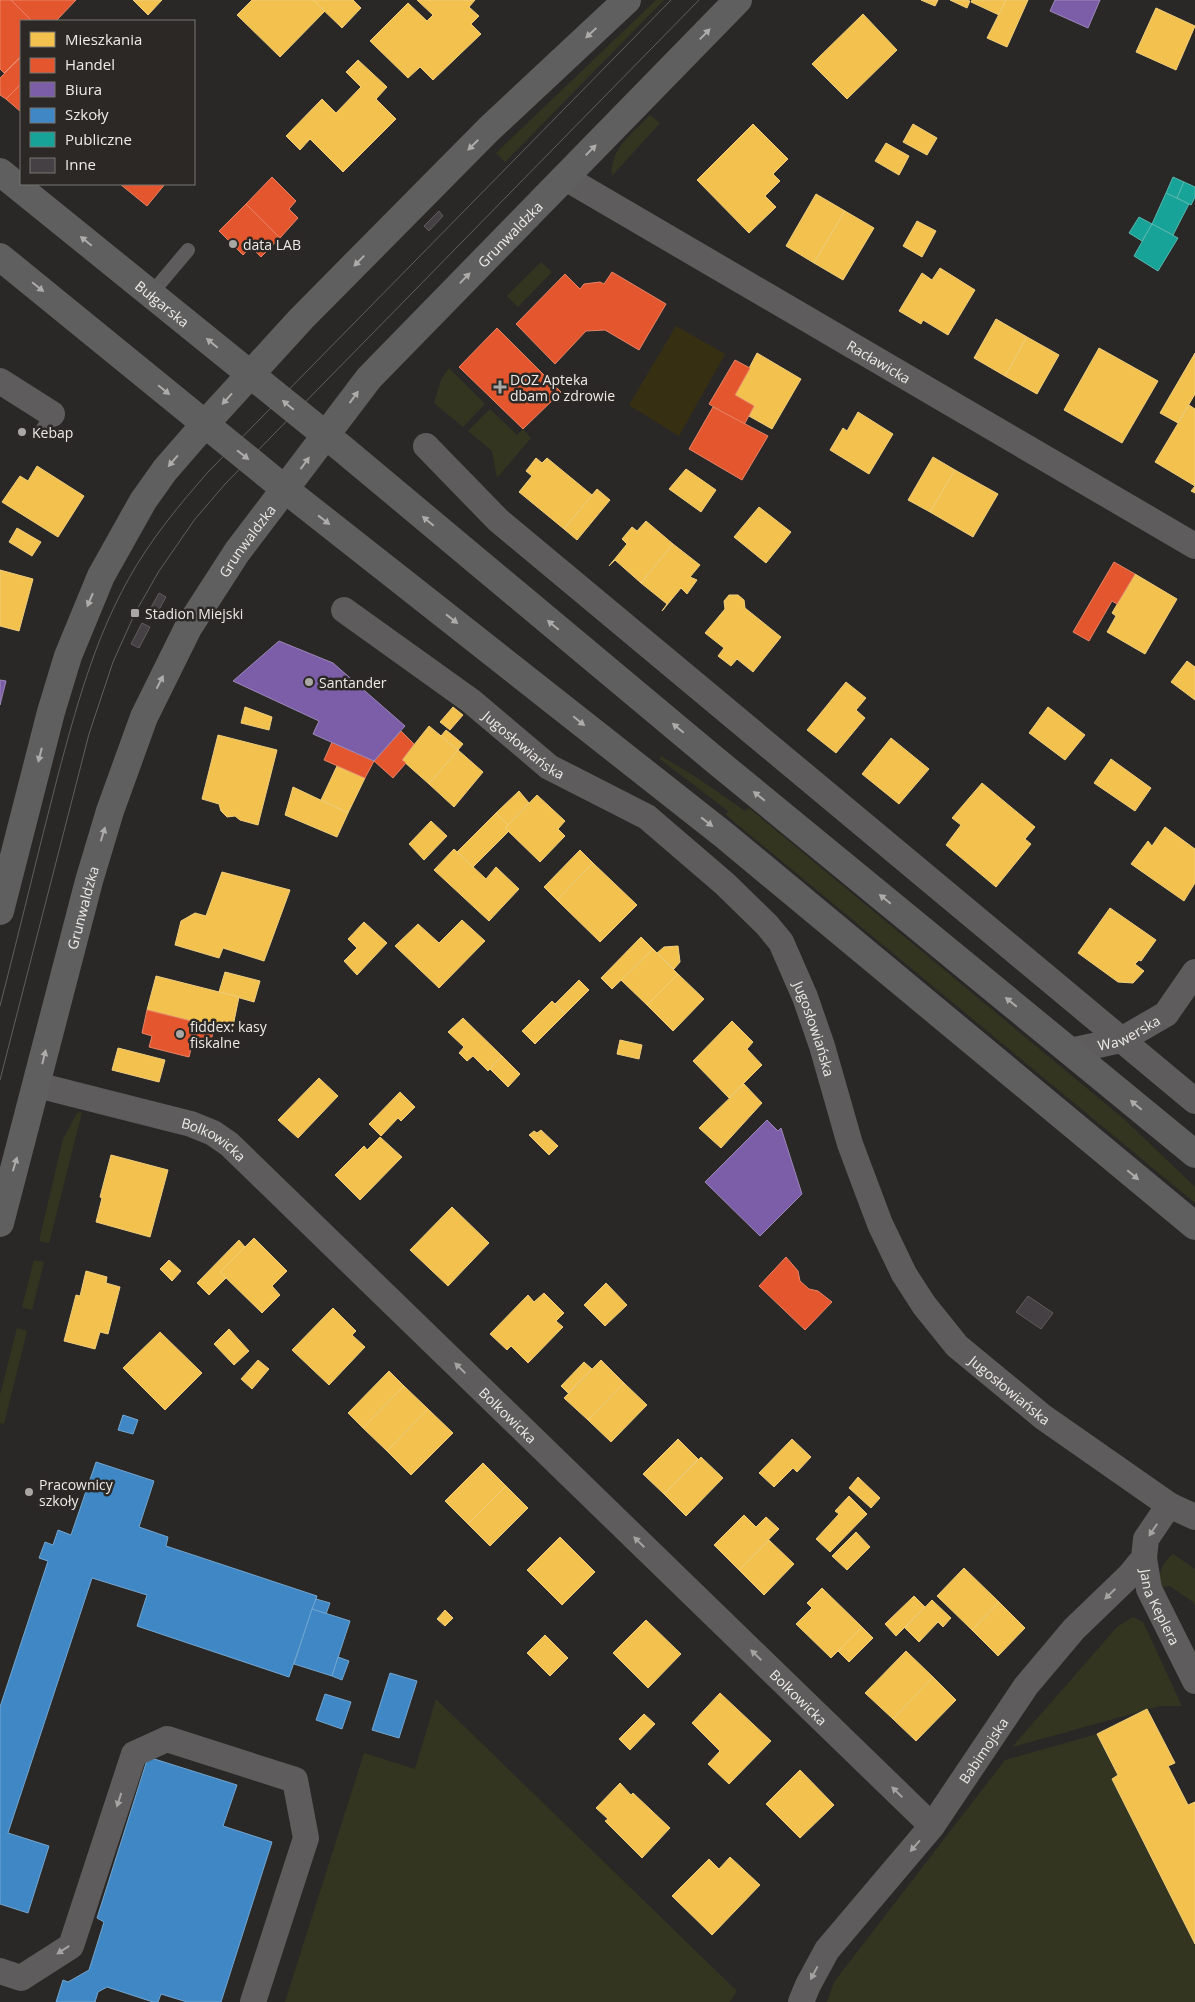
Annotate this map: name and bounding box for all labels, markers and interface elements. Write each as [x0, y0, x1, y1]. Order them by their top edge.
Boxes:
legend [20, 20, 195, 185]
one-way arrow [585, 27, 597, 39]
one-way arrow [699, 28, 711, 40]
text: Mieszkania [65, 29, 142, 49]
text: Handel [65, 54, 115, 74]
text: Biura [65, 79, 102, 99]
text: Szkoły [65, 104, 109, 124]
text: Publiczne [65, 129, 132, 149]
one-way arrow [467, 139, 479, 151]
one-way arrow [585, 144, 597, 156]
text: Inne [65, 154, 96, 174]
street label: Grunwaldzka [473, 197, 546, 271]
one-way arrow [80, 235, 93, 246]
place label: data LAB [243, 235, 301, 254]
marker: data LAB [227, 238, 239, 250]
one-way arrow [354, 255, 366, 267]
one-way arrow [459, 273, 471, 285]
street label: Bułgarska [132, 276, 193, 331]
one-way arrow [31, 282, 44, 293]
street label: Racławicka [844, 335, 914, 387]
one-way arrow [207, 337, 219, 349]
place label: DOZ Apteka dbam o zdrowie [510, 370, 615, 405]
marker: DOZ Apteka dbam o zdrowie [494, 381, 506, 393]
one-way arrow [157, 385, 170, 396]
one-way arrow [349, 390, 359, 403]
one-way arrow [222, 392, 233, 405]
one-way arrow [281, 399, 294, 410]
place label: Kebap [32, 423, 73, 442]
marker: Kebap [16, 426, 28, 438]
one-way arrow [236, 449, 249, 460]
one-way arrow [167, 454, 178, 467]
one-way arrow [300, 456, 310, 470]
street label: Grunwaldzka [214, 500, 279, 581]
one-way arrow [317, 514, 330, 525]
one-way arrow [422, 515, 435, 526]
one-way arrow [86, 593, 94, 607]
place label: Stadion Miejski [145, 604, 243, 623]
marker: Stadion Miejski [129, 607, 141, 619]
one-way arrow [445, 614, 458, 625]
one-way arrow [546, 619, 559, 630]
place label: Santander [319, 673, 387, 692]
one-way arrow [156, 675, 164, 690]
marker: Santander [303, 676, 315, 688]
street label: Jugosłowiańska [478, 705, 568, 783]
one-way arrow [572, 715, 585, 726]
one-way arrow [671, 723, 684, 734]
one-way arrow [36, 747, 44, 762]
one-way arrow [753, 791, 766, 802]
one-way arrow [700, 816, 713, 827]
one-way arrow [99, 827, 107, 842]
street label: Grunwaldzka [62, 864, 103, 951]
one-way arrow [879, 894, 892, 905]
street label: Jugosłowiańska [789, 976, 840, 1078]
one-way arrow [1005, 997, 1018, 1008]
street label: Wawerska [1096, 1010, 1163, 1054]
place label: fiddex: kasy fiskalne [190, 1017, 268, 1052]
marker: fiddex: kasy fiskalne [174, 1028, 186, 1040]
one-way arrow [40, 1049, 48, 1064]
one-way arrow [1130, 1100, 1143, 1111]
street label: Bolkowicka [180, 1112, 250, 1165]
one-way arrow [12, 1156, 20, 1171]
one-way arrow [1127, 1169, 1140, 1180]
street label: Jugosłowiańska [964, 1349, 1054, 1429]
one-way arrow [454, 1362, 466, 1374]
street label: Bolkowicka [475, 1383, 541, 1447]
place label: Pracownicy szkoły [39, 1475, 114, 1510]
marker: Pracownicy szkoły [23, 1486, 35, 1498]
one-way arrow [1148, 1523, 1157, 1537]
one-way arrow [633, 1536, 645, 1548]
street label: Jana Keplera [1136, 1566, 1185, 1648]
one-way arrow [1105, 1588, 1117, 1600]
one-way arrow [750, 1649, 762, 1661]
street label: Bolkowicka [766, 1665, 832, 1729]
street label: Babimojska [954, 1713, 1012, 1787]
one-way arrow [892, 1786, 904, 1798]
one-way arrow [115, 1793, 123, 1808]
one-way arrow [910, 1840, 921, 1853]
one-way arrow [57, 1946, 70, 1955]
one-way arrow [810, 1965, 818, 1980]

